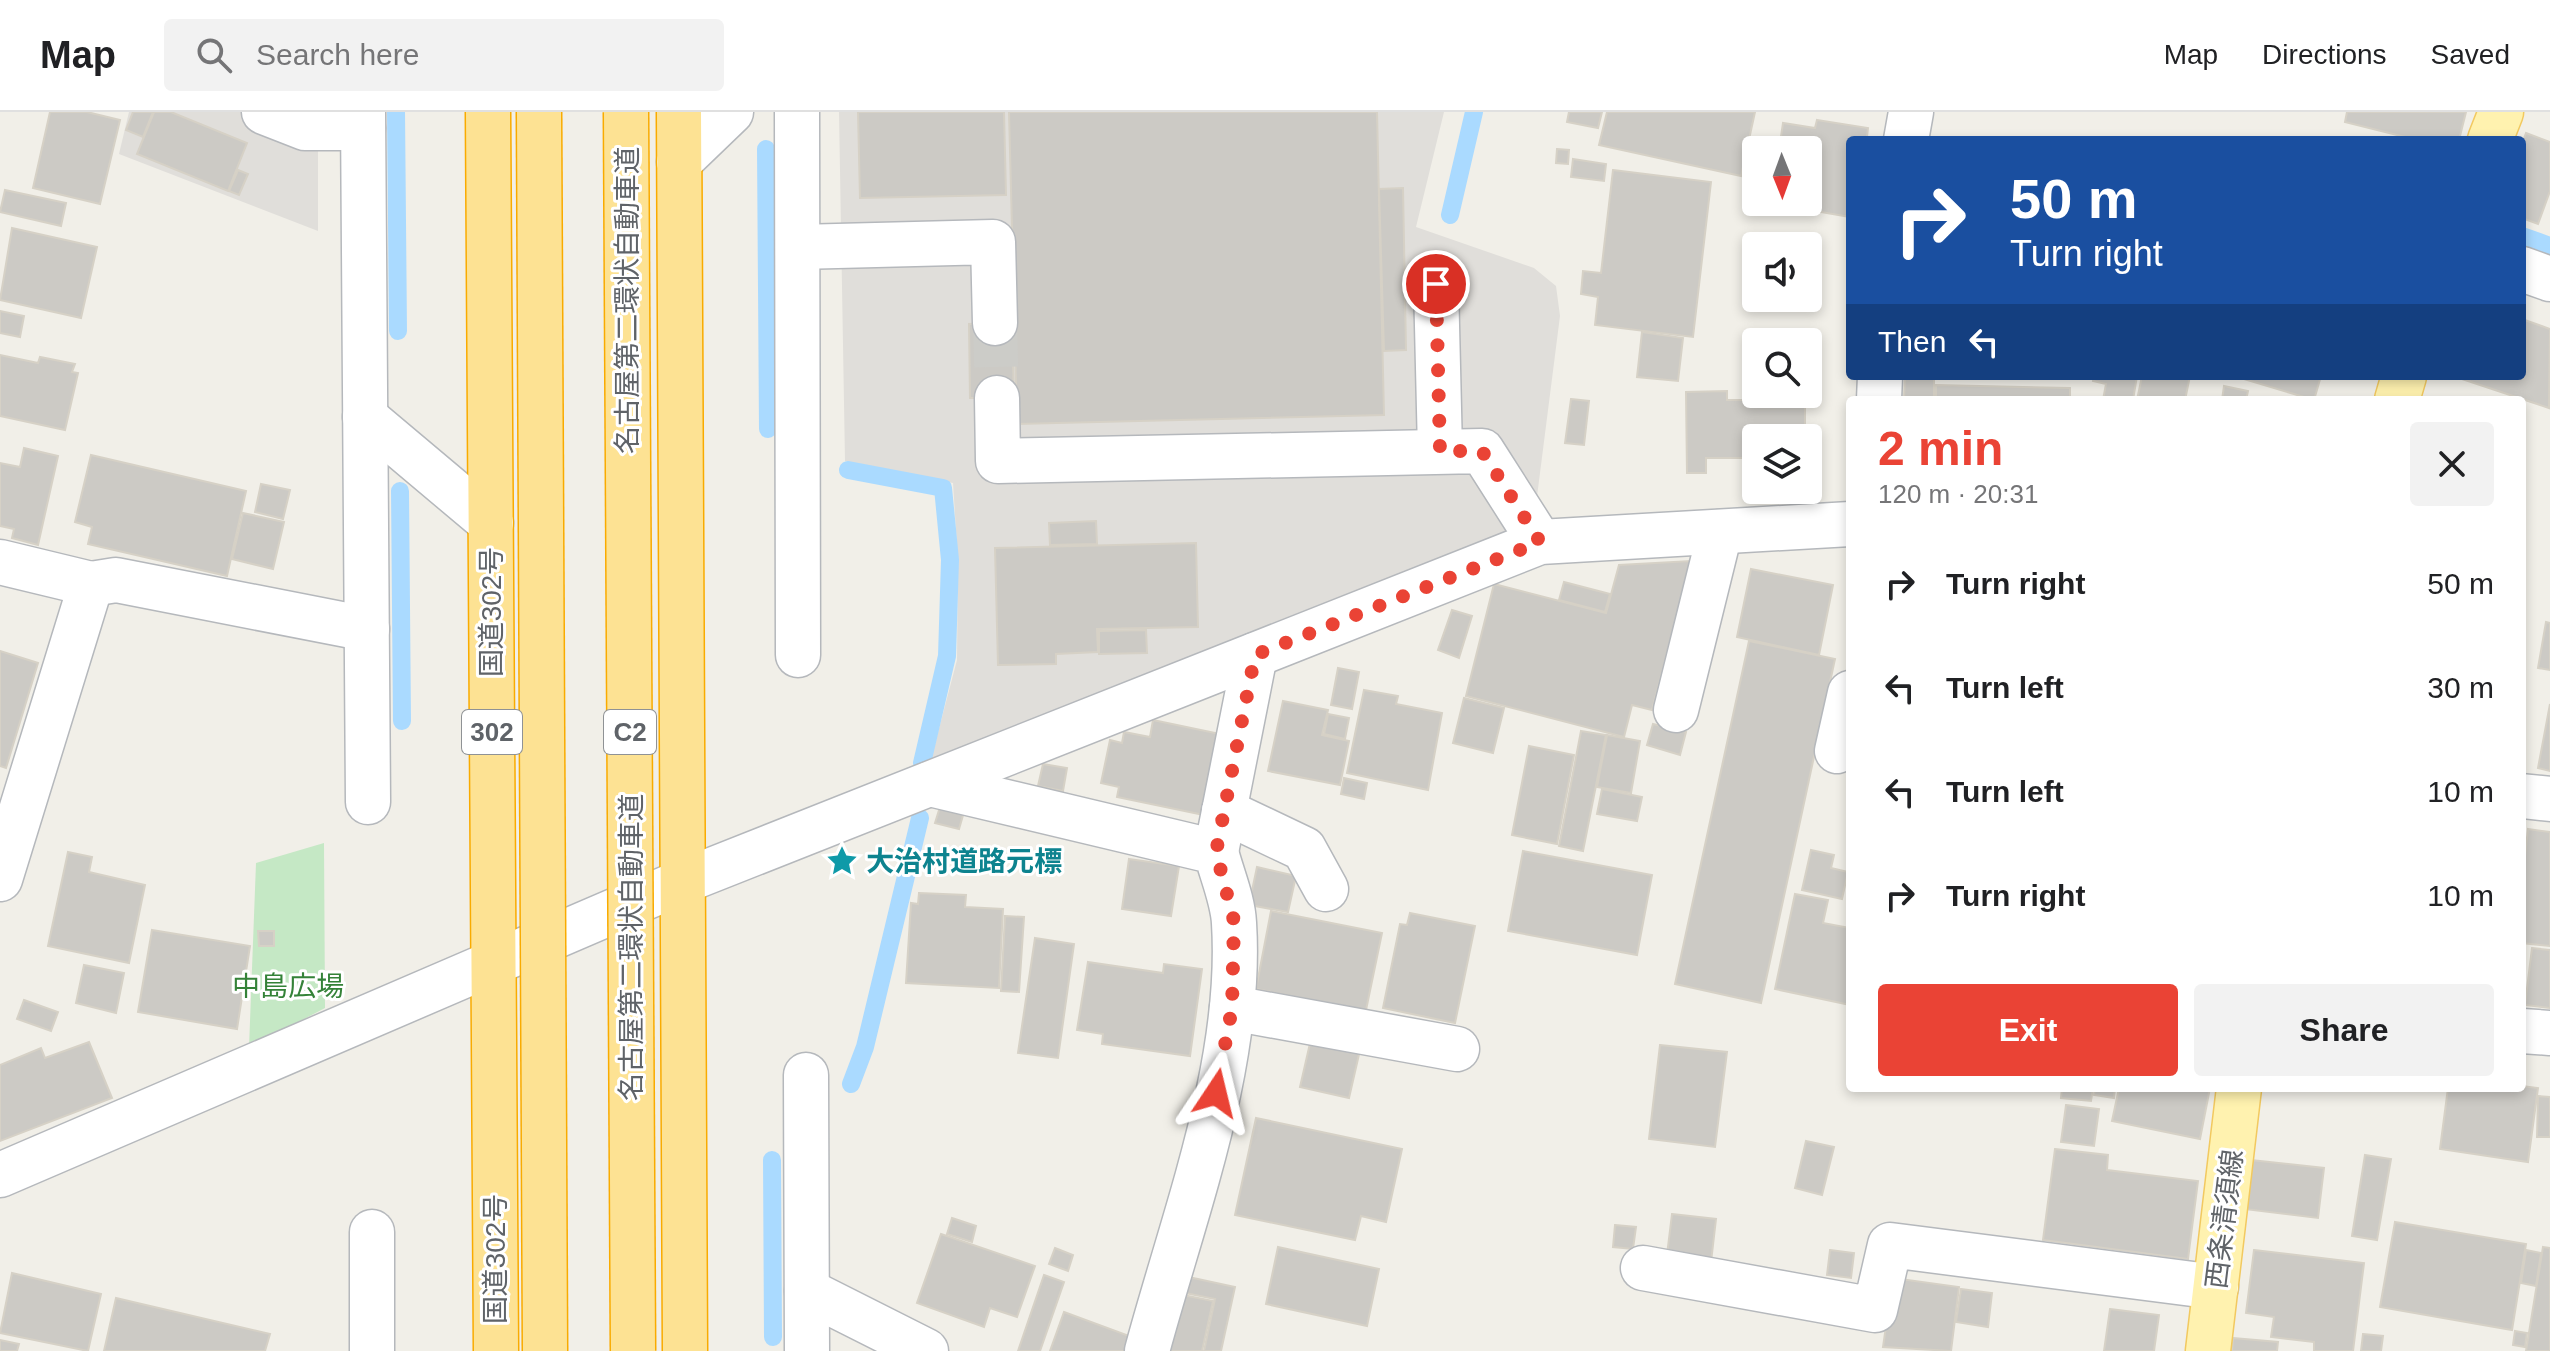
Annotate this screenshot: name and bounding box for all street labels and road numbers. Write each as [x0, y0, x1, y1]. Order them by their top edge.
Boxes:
street label: 名古屋第二環状自動車道 [612, 146, 643, 454]
street label: 国道302号 [476, 547, 507, 677]
road number: 302 [462, 710, 522, 754]
road number: C2 [604, 710, 656, 754]
street label: 名古屋第二環状自動車道 [616, 793, 647, 1101]
street label: 西条清須線 [2201, 1148, 2248, 1290]
street label: 国道302号 [480, 1194, 511, 1324]

